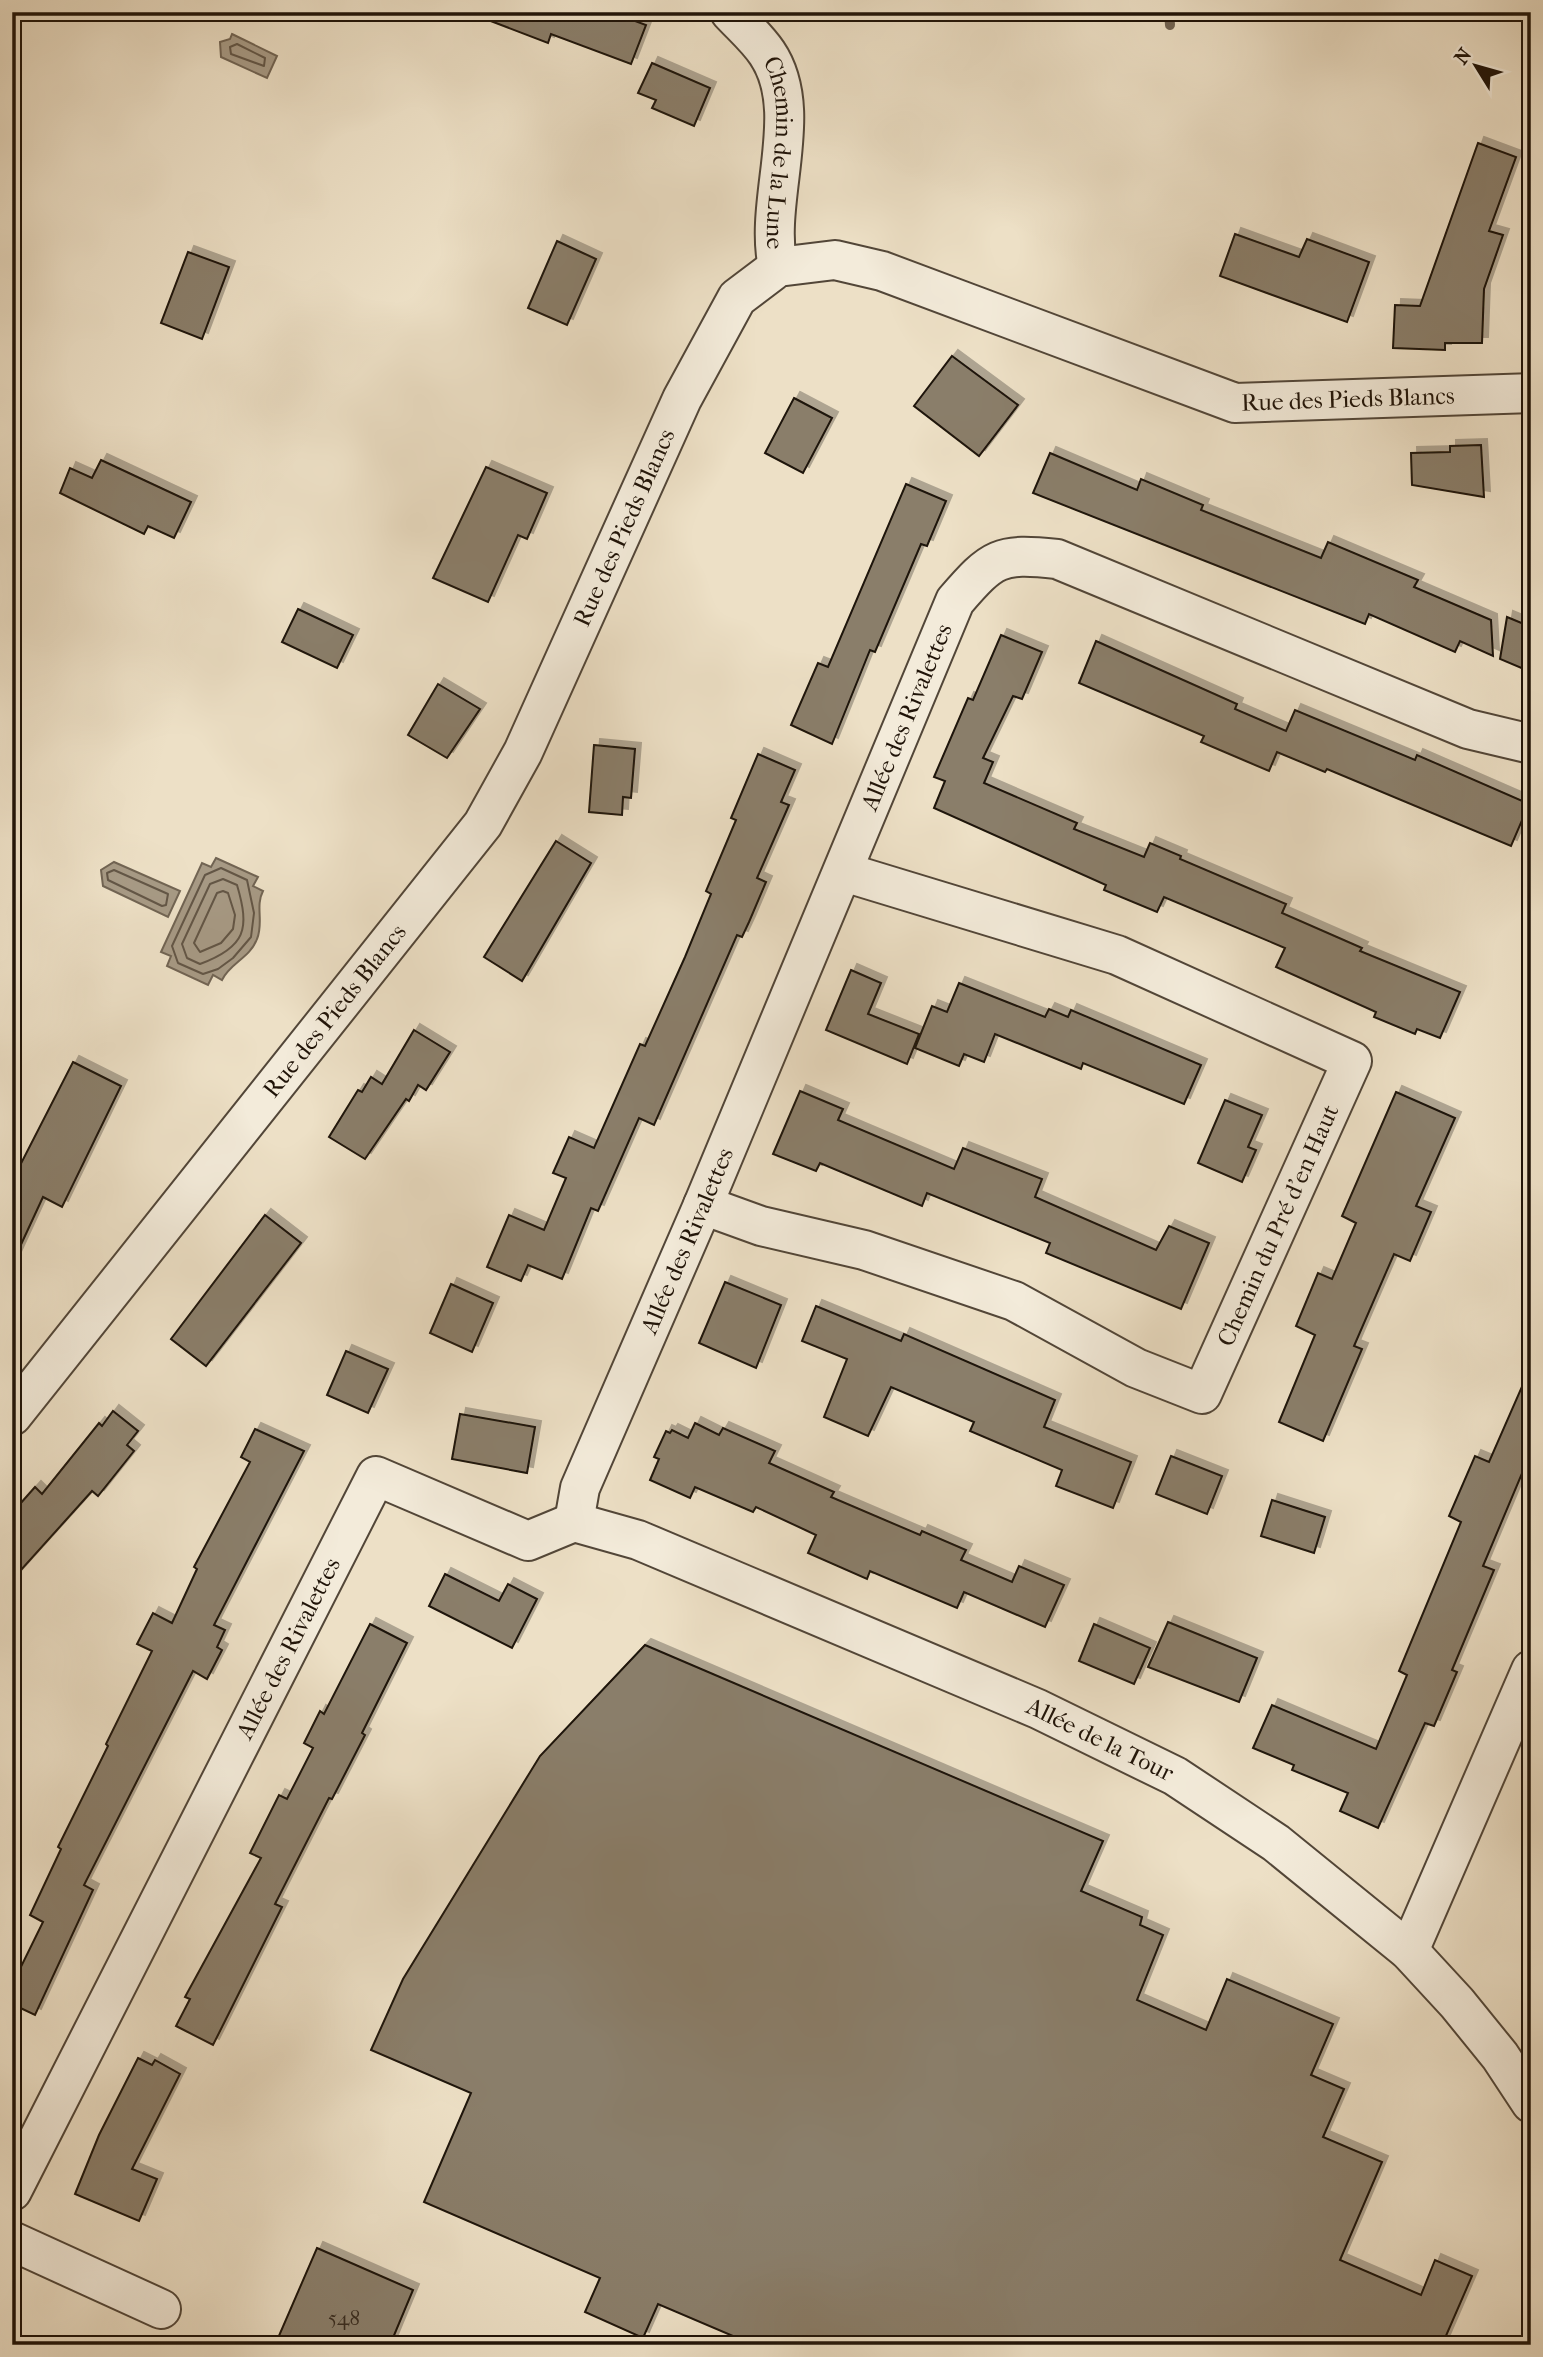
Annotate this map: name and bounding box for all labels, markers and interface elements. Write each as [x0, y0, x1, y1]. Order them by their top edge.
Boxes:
north arrow [1442, 32, 1512, 102]
text: N [1450, 44, 1477, 69]
street label: Chemin de la Lune [758, 52, 799, 250]
street label: Rue des Pieds Blancs [1241, 382, 1455, 417]
street label: Rue des Pieds Blancs [567, 424, 681, 631]
street label: Allée des Rivalettes [855, 619, 958, 815]
street label: Rue des Pieds Blancs [257, 918, 412, 1103]
street label: Chemin du Pré d'en Haut [1211, 1100, 1345, 1350]
street label: Allée des Rivalettes [634, 1143, 739, 1339]
street label: Allée des Rivalettes [230, 1553, 346, 1745]
street label: Allée de la Tour [1022, 1691, 1179, 1788]
house number: 548 [328, 2306, 360, 2330]

